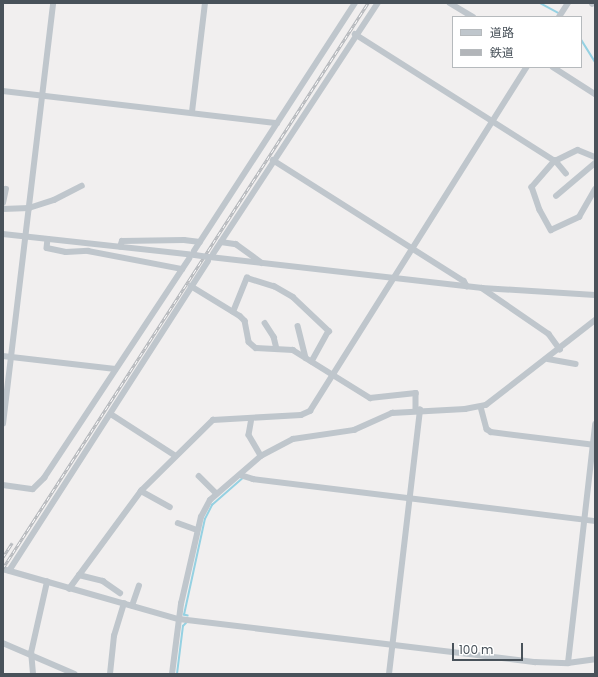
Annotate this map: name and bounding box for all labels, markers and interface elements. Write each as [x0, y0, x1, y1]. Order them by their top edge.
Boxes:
legend [452, 16, 582, 68]
text: 道路 [490, 24, 514, 41]
text: 鉄道 [490, 44, 514, 61]
scale bar [454, 635, 525, 661]
text: 100 m [459, 641, 493, 658]

